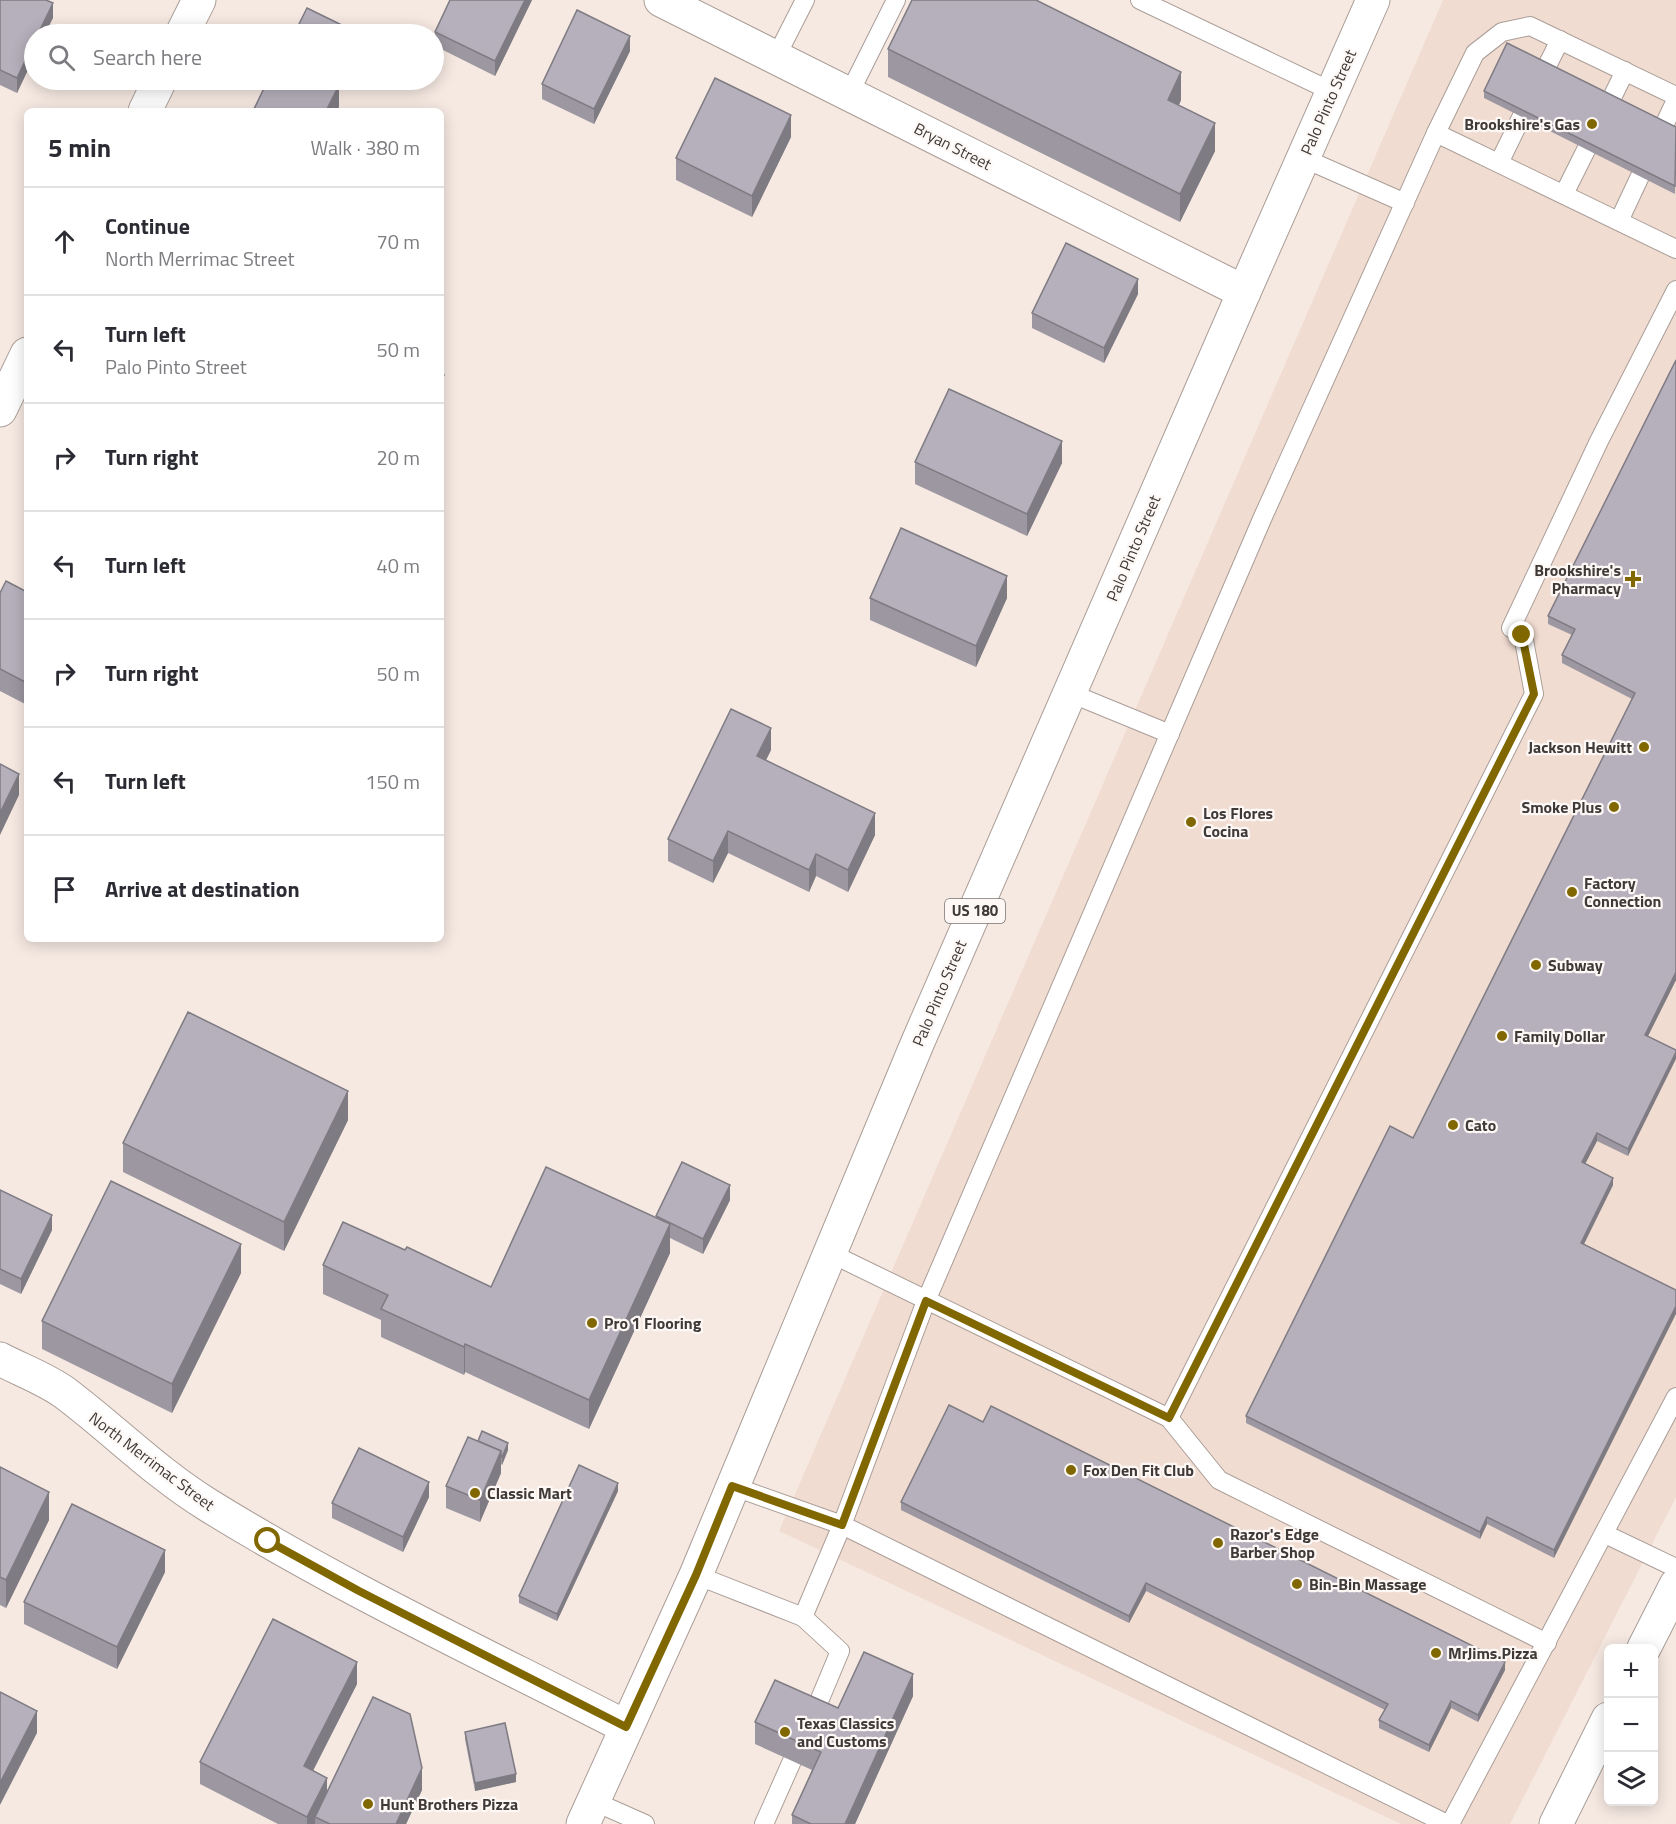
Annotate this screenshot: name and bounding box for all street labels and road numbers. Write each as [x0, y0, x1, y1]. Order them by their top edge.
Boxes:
street label: Palo Pinto Street [1294, 45, 1362, 159]
street label: Bryan Street [910, 116, 996, 176]
street label: Palo Pinto Street [1100, 491, 1166, 605]
road number: US 180 [945, 899, 1005, 923]
street label: Palo Pinto Street [906, 936, 972, 1050]
street label: North Merrimac Street [84, 1406, 220, 1516]

